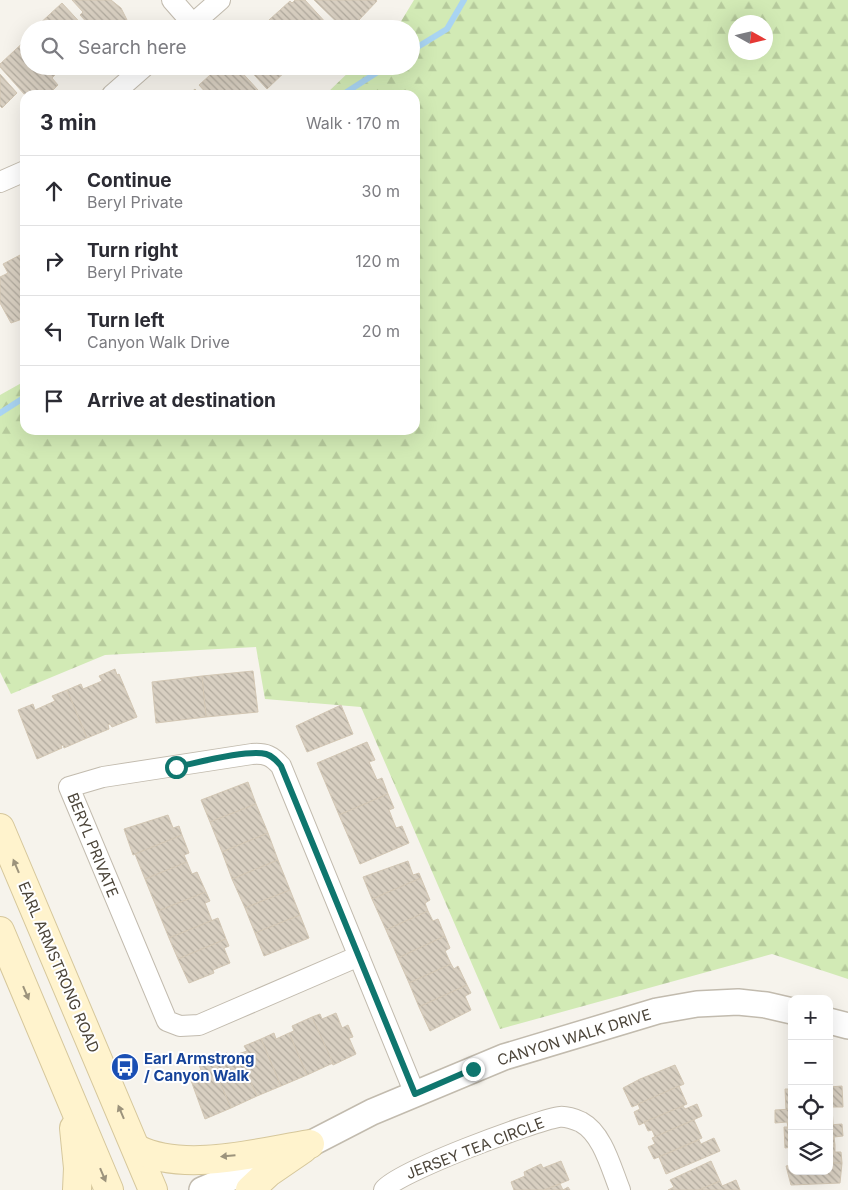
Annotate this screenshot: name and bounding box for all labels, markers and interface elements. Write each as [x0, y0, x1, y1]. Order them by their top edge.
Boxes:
north arrow [728, 15, 773, 60]
search box [20, 20, 420, 75]
icon: search [38, 34, 66, 62]
text: Search here [78, 36, 187, 59]
text: 3 min [40, 110, 96, 135]
text: Walk · 170 m [306, 113, 400, 133]
text: Continue [87, 169, 172, 192]
icon: ahead [40, 177, 68, 205]
text: 30 m [362, 181, 400, 201]
text: Beryl Private [87, 192, 183, 212]
text: Turn right [87, 239, 178, 262]
icon: right [40, 247, 68, 275]
text: 120 m [355, 251, 400, 271]
text: Beryl Private [87, 262, 183, 282]
text: Turn left [87, 309, 165, 332]
icon: left [40, 317, 68, 345]
text: 20 m [362, 321, 400, 341]
text: Canyon Walk Drive [87, 332, 230, 352]
icon: arrive [40, 387, 68, 415]
text: Arrive at destination [87, 389, 276, 412]
route start [165, 756, 188, 779]
street label: BERYL PRIVATE [63, 790, 123, 900]
one-way arrow [12, 859, 20, 873]
street label: EARL ARMSTRONG ROAD [14, 879, 104, 1055]
one-way arrow [22, 986, 30, 1001]
map controls [788, 995, 833, 1175]
button: + [788, 995, 833, 1040]
street label: CANYON WALK DRIVE [495, 1005, 653, 1069]
button: − [788, 1040, 833, 1085]
place label: Earl Armstrong / Canyon Walk [144, 1049, 255, 1085]
bus stop icon: Earl Armstrong / Canyon Walk [110, 1052, 140, 1082]
route end [462, 1058, 485, 1081]
button: locate [788, 1085, 833, 1130]
one-way arrow [117, 1105, 125, 1119]
street label: JERSEY TEA CIRCLE [403, 1113, 547, 1183]
button: layers [788, 1130, 833, 1175]
one-way arrow [219, 1153, 235, 1161]
one-way arrow [99, 1168, 107, 1182]

